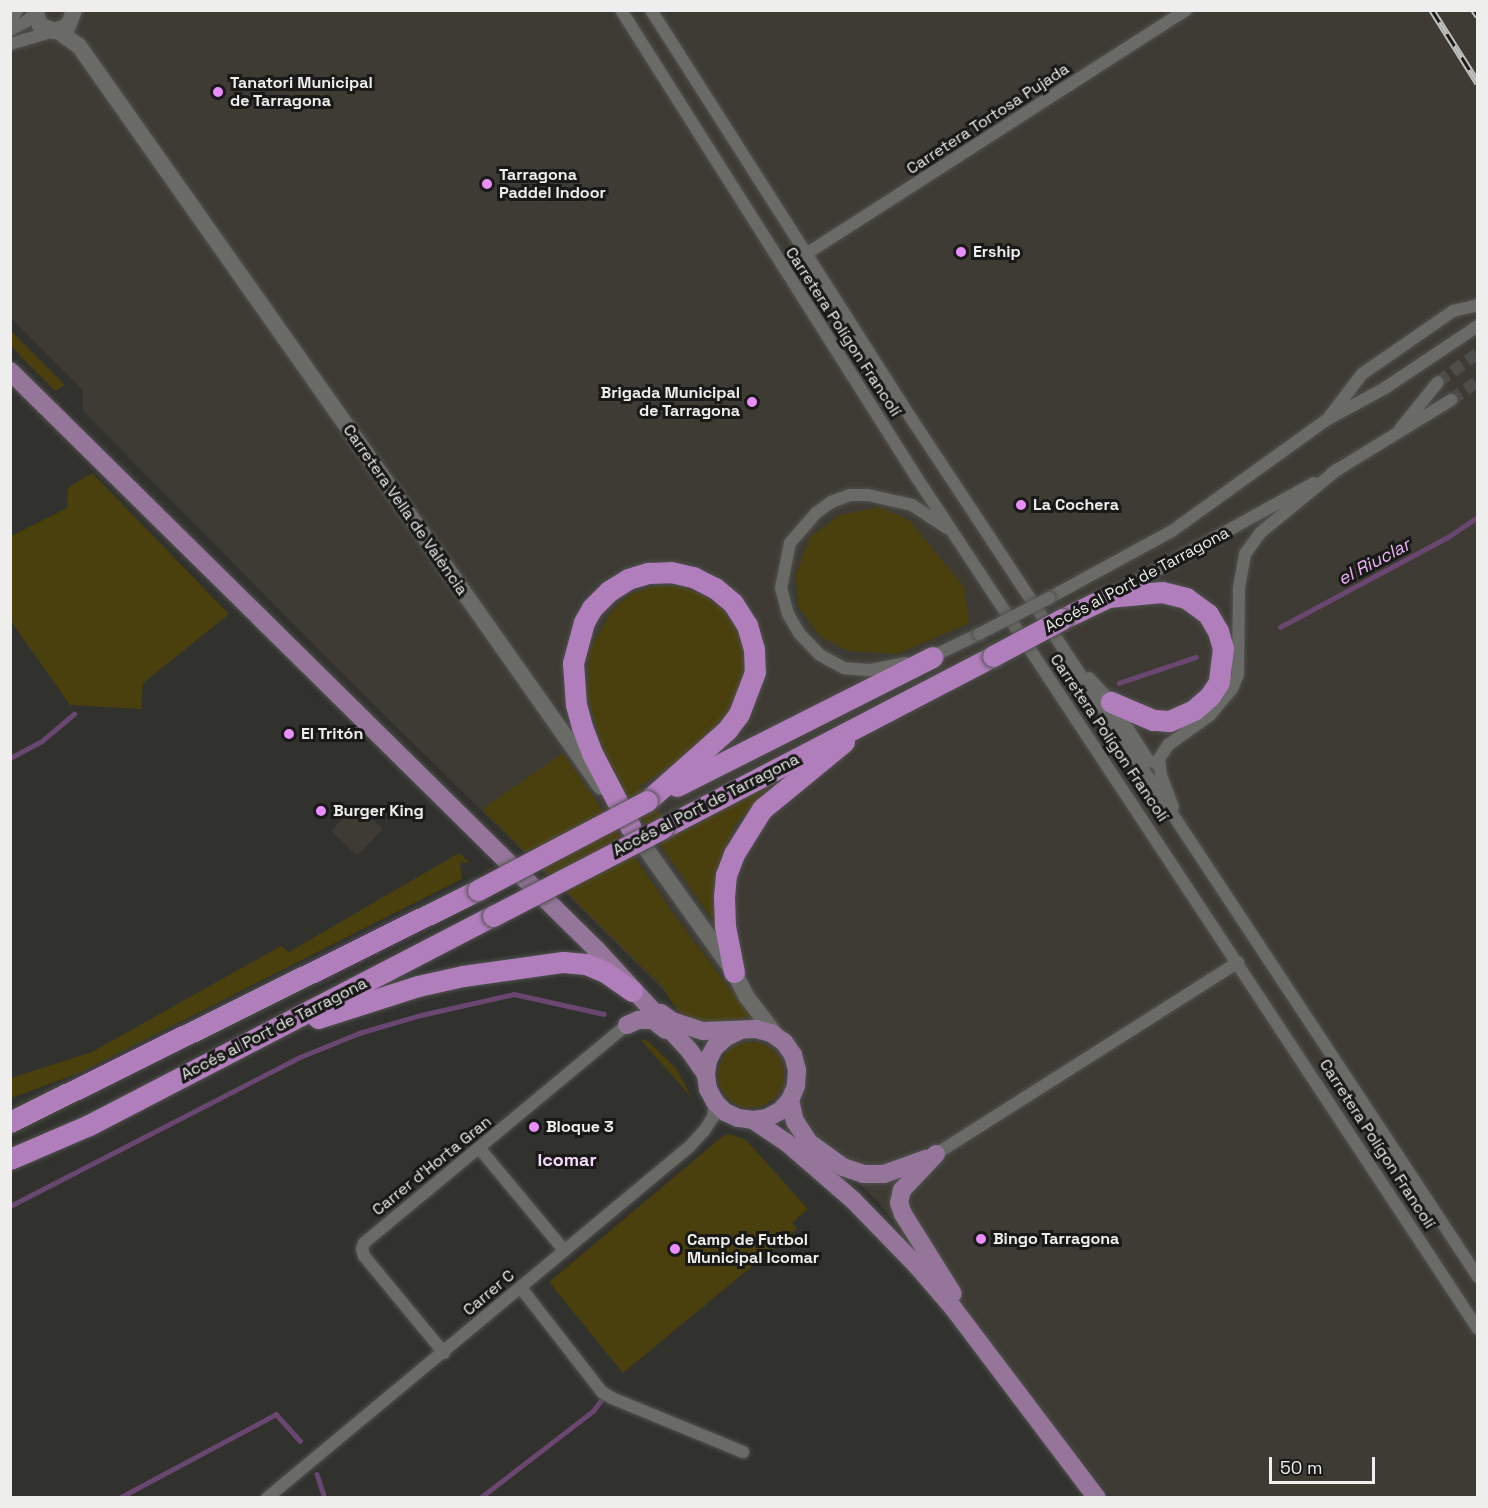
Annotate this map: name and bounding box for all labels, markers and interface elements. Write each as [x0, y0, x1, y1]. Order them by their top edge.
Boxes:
street label: Carretera Tortosa Pujada [903, 59, 1073, 179]
place label: Tanatori Municipal de Tarragona [230, 73, 373, 111]
marker: Tanatori Municipal de Tarragona [211, 85, 225, 99]
place label: Tarragona Paddel Indoor [499, 165, 606, 203]
marker: Tarragona Paddel Indoor [480, 177, 494, 191]
place label: Ership [973, 242, 1021, 262]
street label: Carretera Polígon Francolí [781, 244, 905, 420]
marker: Ership [954, 245, 968, 259]
place label: Brigada Municipal de Tarragona [601, 383, 740, 421]
marker: Brigada Municipal de Tarragona [745, 395, 759, 409]
street label: Carretera Vella de València [339, 421, 471, 599]
place label: La Cochera [1033, 495, 1119, 515]
marker: La Cochera [1014, 498, 1028, 512]
street label: Accés al Port de Tarragona [1041, 523, 1233, 637]
water label: el Riuclar [1334, 534, 1414, 590]
street label: Carretera Polígon Francolí [1046, 651, 1172, 825]
place label: El Tritón [301, 724, 364, 744]
marker: El Tritón [282, 727, 296, 741]
street label: Accés al Port de Tarragona [610, 750, 802, 860]
place label: Burger King [333, 801, 424, 821]
marker: Burger King [314, 804, 328, 818]
street label: Accés al Port de Tarragona [178, 974, 370, 1084]
street label: Carretera Polígon Francolí [1315, 1056, 1439, 1232]
street label: Carrer d'Horta Gran [369, 1112, 495, 1220]
place label: Bloque 3 [546, 1117, 614, 1137]
marker: Bloque 3 [527, 1120, 541, 1134]
district label: Icomar [537, 1149, 597, 1171]
place label: Bingo Tarragona [993, 1229, 1120, 1249]
place label: Camp de Futbol Municipal Icomar [687, 1230, 819, 1268]
marker: Bingo Tarragona [974, 1232, 988, 1246]
marker: Camp de Futbol Municipal Icomar [668, 1242, 682, 1256]
street label: Carrer C [459, 1266, 519, 1320]
scale bar [1272, 1445, 1378, 1483]
text: 50 m [1280, 1456, 1322, 1479]

